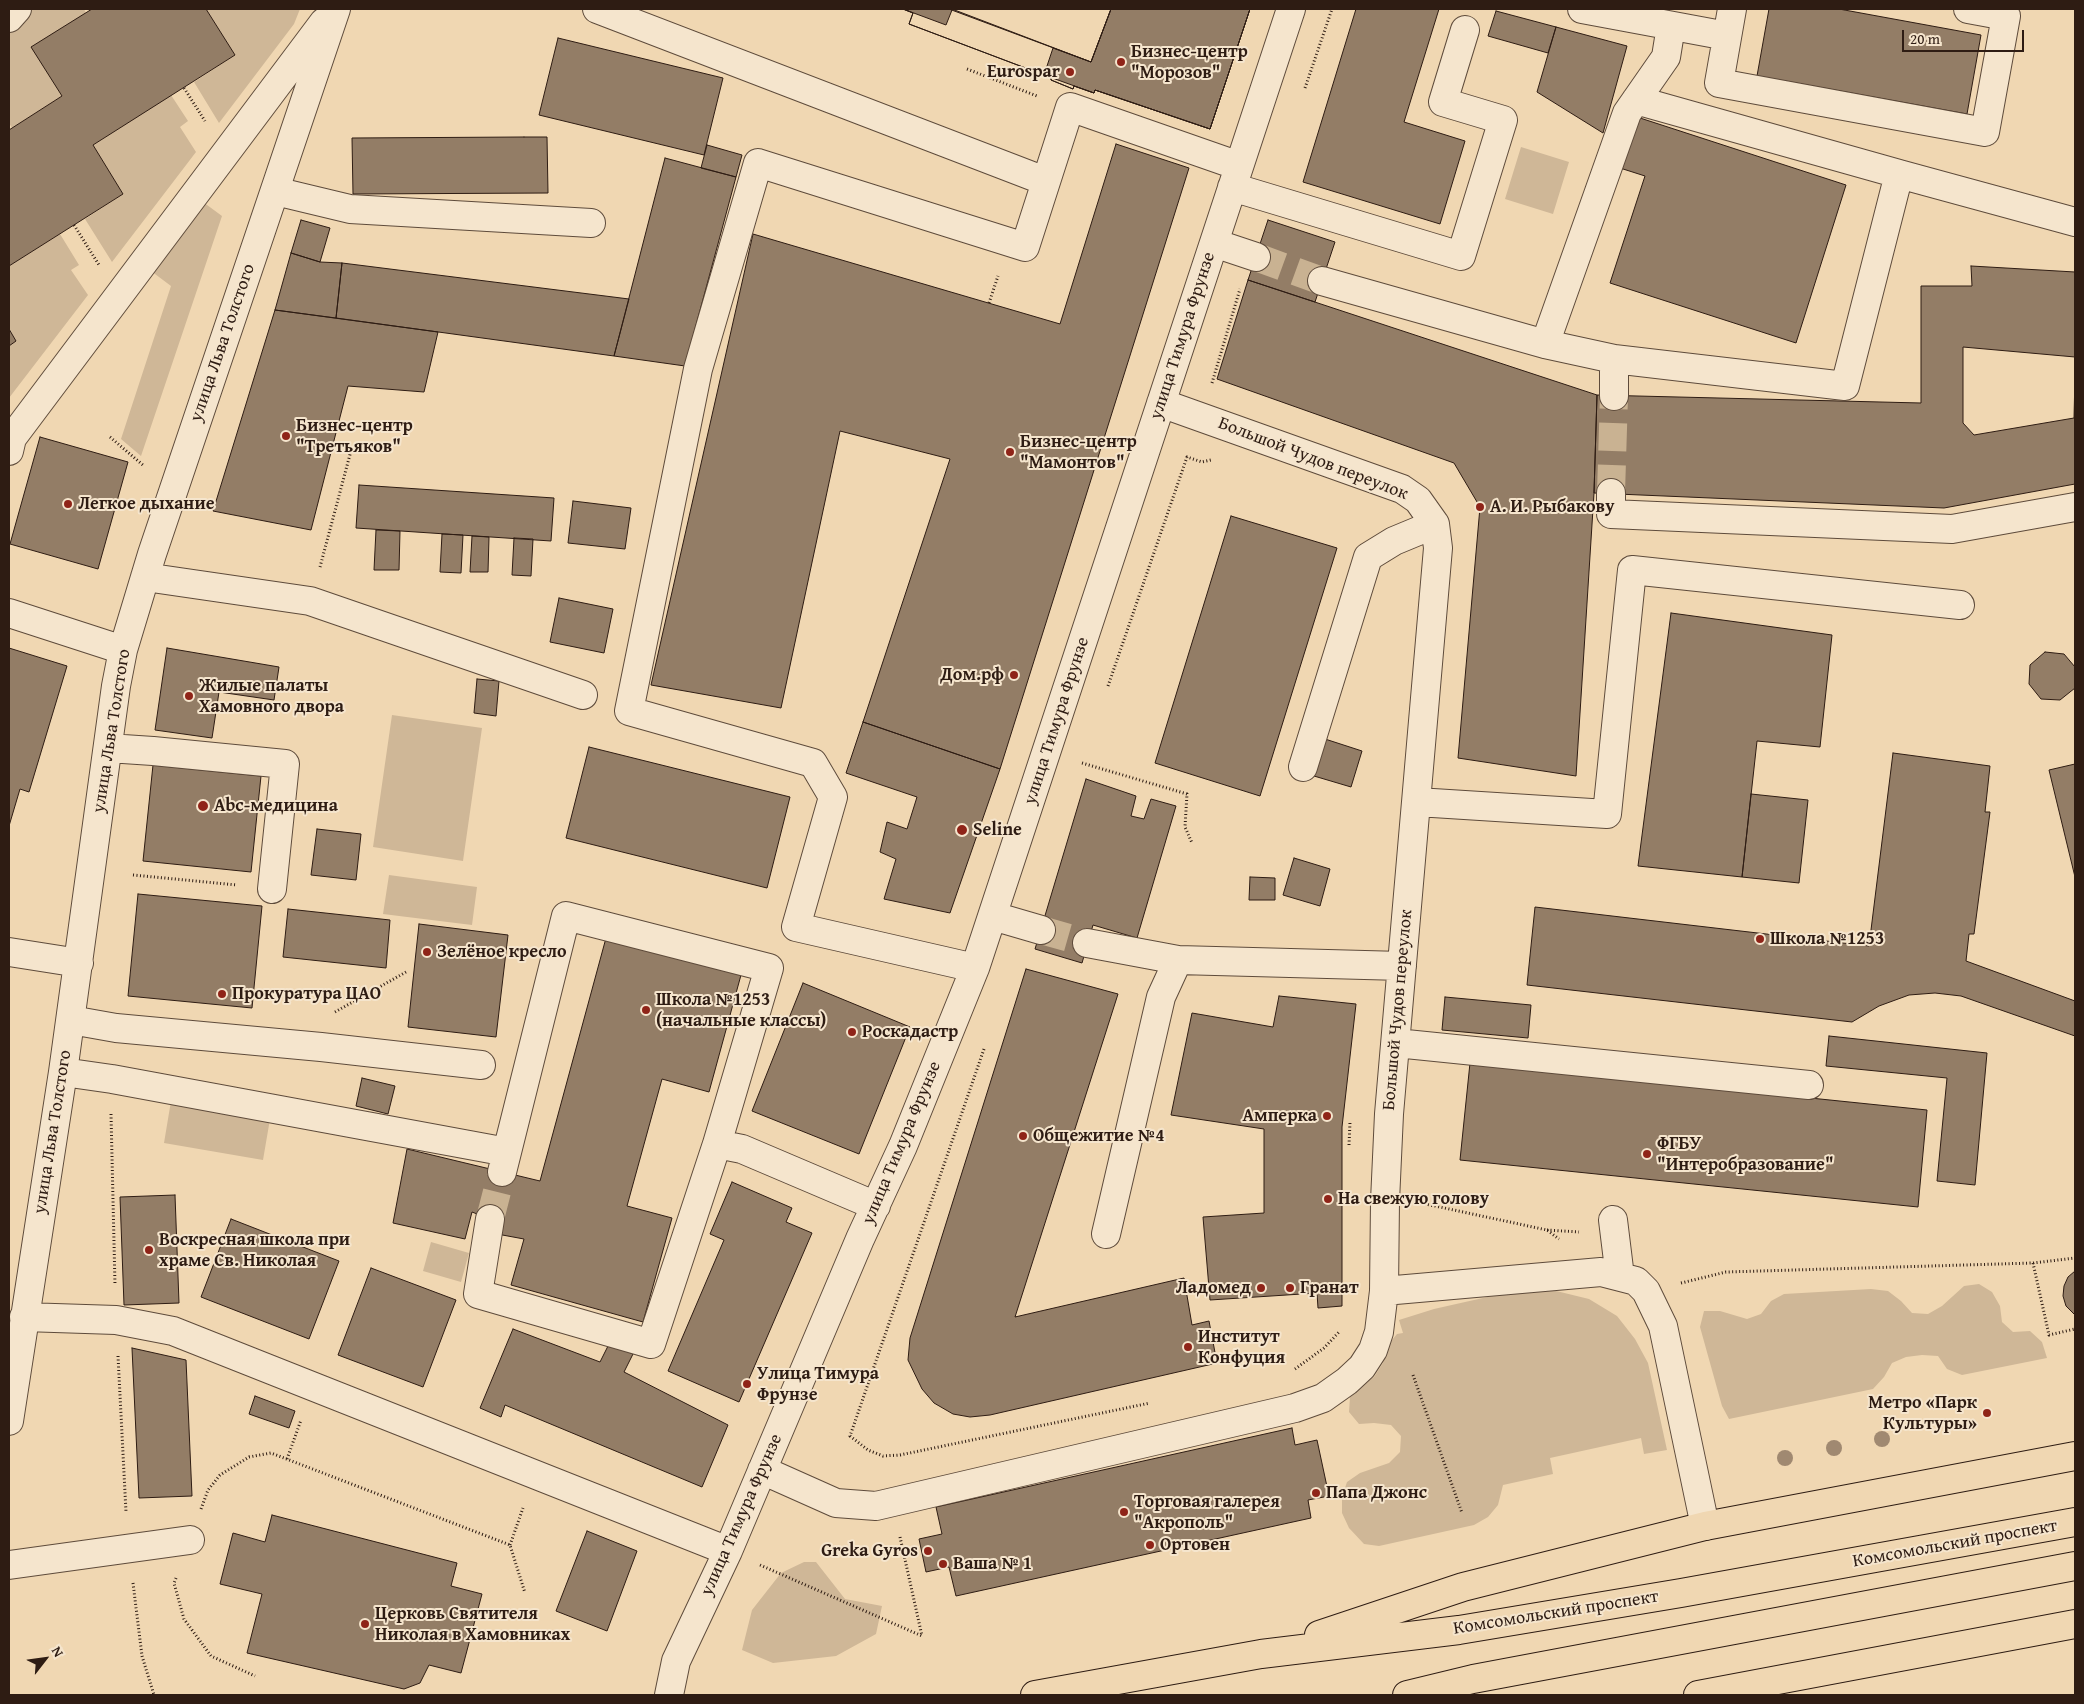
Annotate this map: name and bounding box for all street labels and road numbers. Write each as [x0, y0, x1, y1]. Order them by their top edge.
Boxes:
street label: улица Тимура Фрунзе [1146, 249, 1220, 423]
street label: улица Льва Толстого [186, 261, 260, 425]
street label: Большой Чудов переулок [1215, 413, 1411, 505]
street label: улица Тимура Фрунзе [1020, 634, 1094, 808]
street label: улица Льва Толстого [88, 648, 136, 814]
street label: Большой Чудов переулок [1378, 909, 1418, 1111]
street label: улица Льва Толстого [29, 1049, 77, 1215]
street label: улица Тимура Фрунзе [858, 1058, 946, 1228]
street label: улица Тимура Фрунзе [697, 1431, 787, 1599]
street label: Комсомольский проспект [1851, 1515, 2059, 1573]
street label: Комсомольский проспект [1452, 1586, 1660, 1640]

